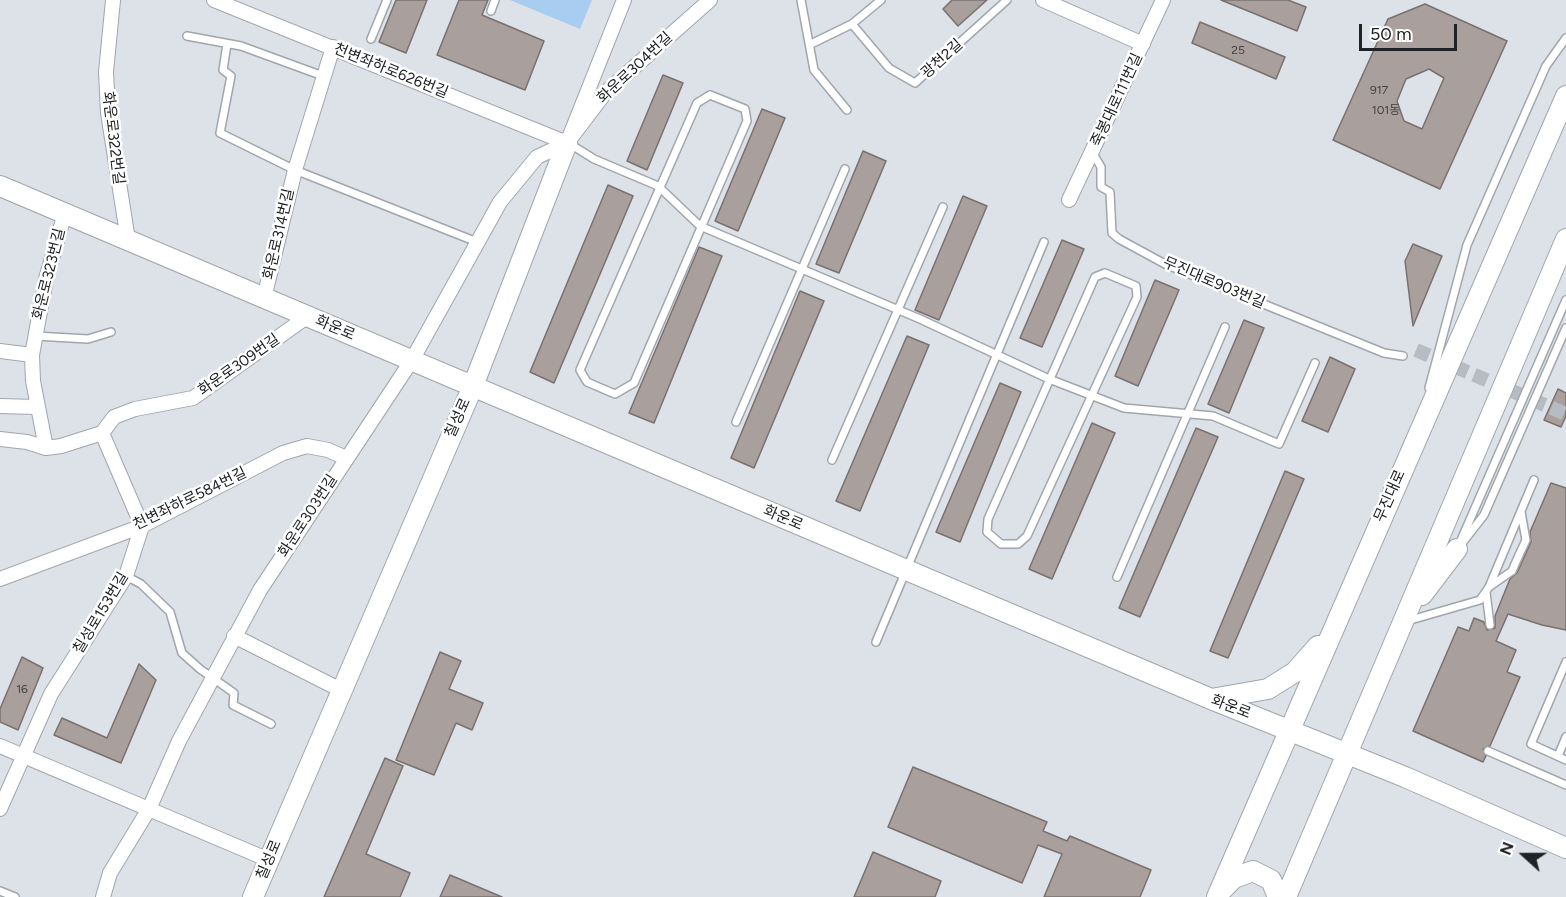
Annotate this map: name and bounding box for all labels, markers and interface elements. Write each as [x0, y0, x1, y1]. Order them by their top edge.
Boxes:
scale bar [1362, 12, 1460, 50]
text: 50 m [1370, 23, 1412, 45]
street label: 화운로304번길 [594, 29, 676, 107]
street label: 광천2길 [917, 36, 967, 82]
street label: 천변좌하로626번길 [331, 40, 451, 102]
house number: 25 [1231, 43, 1245, 57]
street label: 죽봉대로111번길 [1087, 50, 1147, 150]
house number: 917 [1370, 83, 1388, 97]
street label: 화운로322번길 [98, 90, 128, 186]
house number: 101동 [1372, 103, 1400, 117]
street label: 화운로314번길 [260, 187, 298, 281]
street label: 화운로323번길 [29, 226, 69, 322]
street label: 무진대로903번길 [1160, 253, 1268, 313]
street label: 화운로 [312, 312, 358, 344]
street label: 화운로309번길 [195, 330, 283, 400]
street label: 칠성로 [441, 395, 475, 441]
street label: 천변좌하로584번길 [130, 464, 250, 534]
street label: 무진대로 [1371, 467, 1409, 525]
street label: 화운로303번길 [275, 471, 341, 561]
street label: 화운로 [760, 502, 806, 534]
street label: 칠성로153번길 [70, 569, 132, 657]
house number: 16 [16, 682, 28, 696]
street label: 화운로 [1208, 691, 1254, 723]
north arrow [1494, 825, 1554, 885]
street label: 칠성로 [253, 837, 285, 883]
text: N [1496, 839, 1518, 858]

